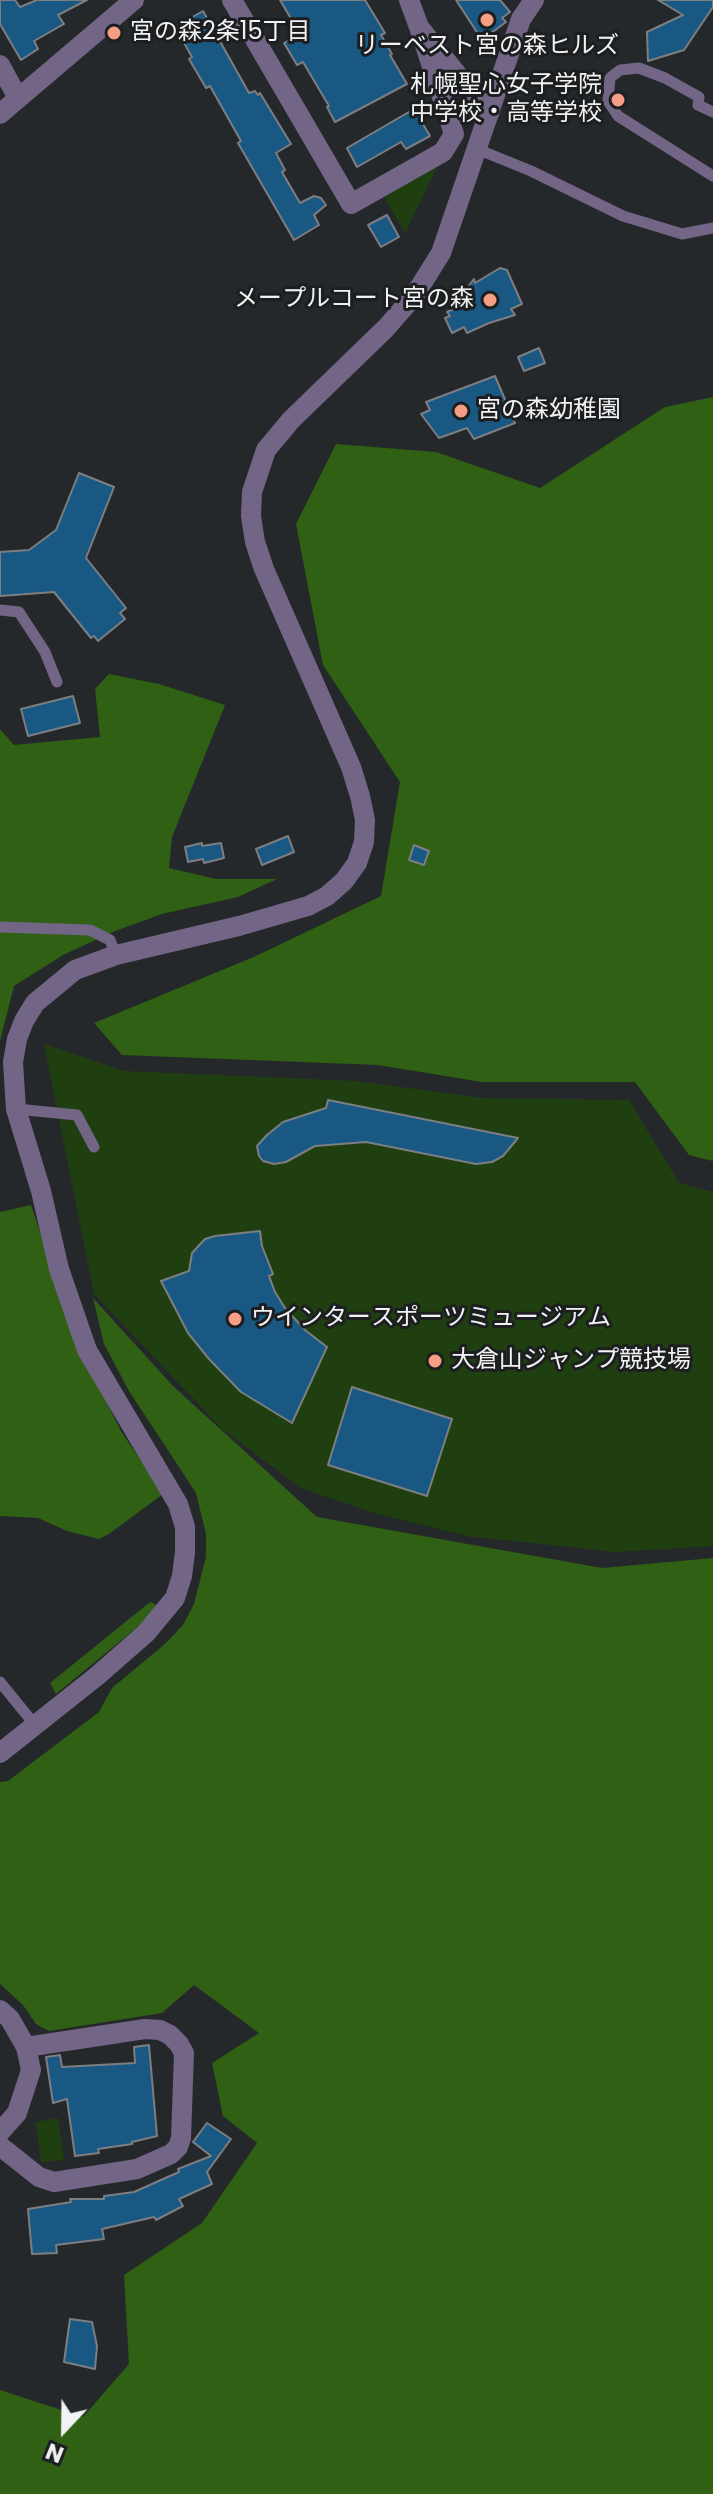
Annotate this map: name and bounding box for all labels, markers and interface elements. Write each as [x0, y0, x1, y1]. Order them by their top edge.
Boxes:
marker: リーベスト宮の森ヒルズ [478, 11, 496, 29]
place label: 宮の森2条15丁目 [130, 19, 311, 47]
marker: 宮の森2条15丁目 [105, 24, 123, 42]
place label: リーベスト宮の森ヒルズ [355, 33, 619, 61]
place label: 札幌聖心女子学院 中学校・高等学校 [410, 72, 602, 128]
marker: 札幌聖心女子学院 中学校・高等学校 [609, 91, 627, 109]
place label: メープルコート宮の森 [234, 286, 474, 314]
marker: メープルコート宮の森 [481, 291, 499, 309]
place label: 宮の森幼稚園 [477, 397, 621, 425]
marker: 宮の森幼稚園 [452, 402, 470, 420]
place label: ウインタースポーツミュージアム [251, 1305, 611, 1333]
marker: ウインタースポーツミュージアム [226, 1310, 244, 1328]
place label: 大倉山ジャンプ競技場 [451, 1347, 691, 1375]
marker: 大倉山ジャンプ競技場 [426, 1352, 444, 1370]
north arrow [24, 2390, 104, 2470]
text: N [41, 2435, 68, 2470]

